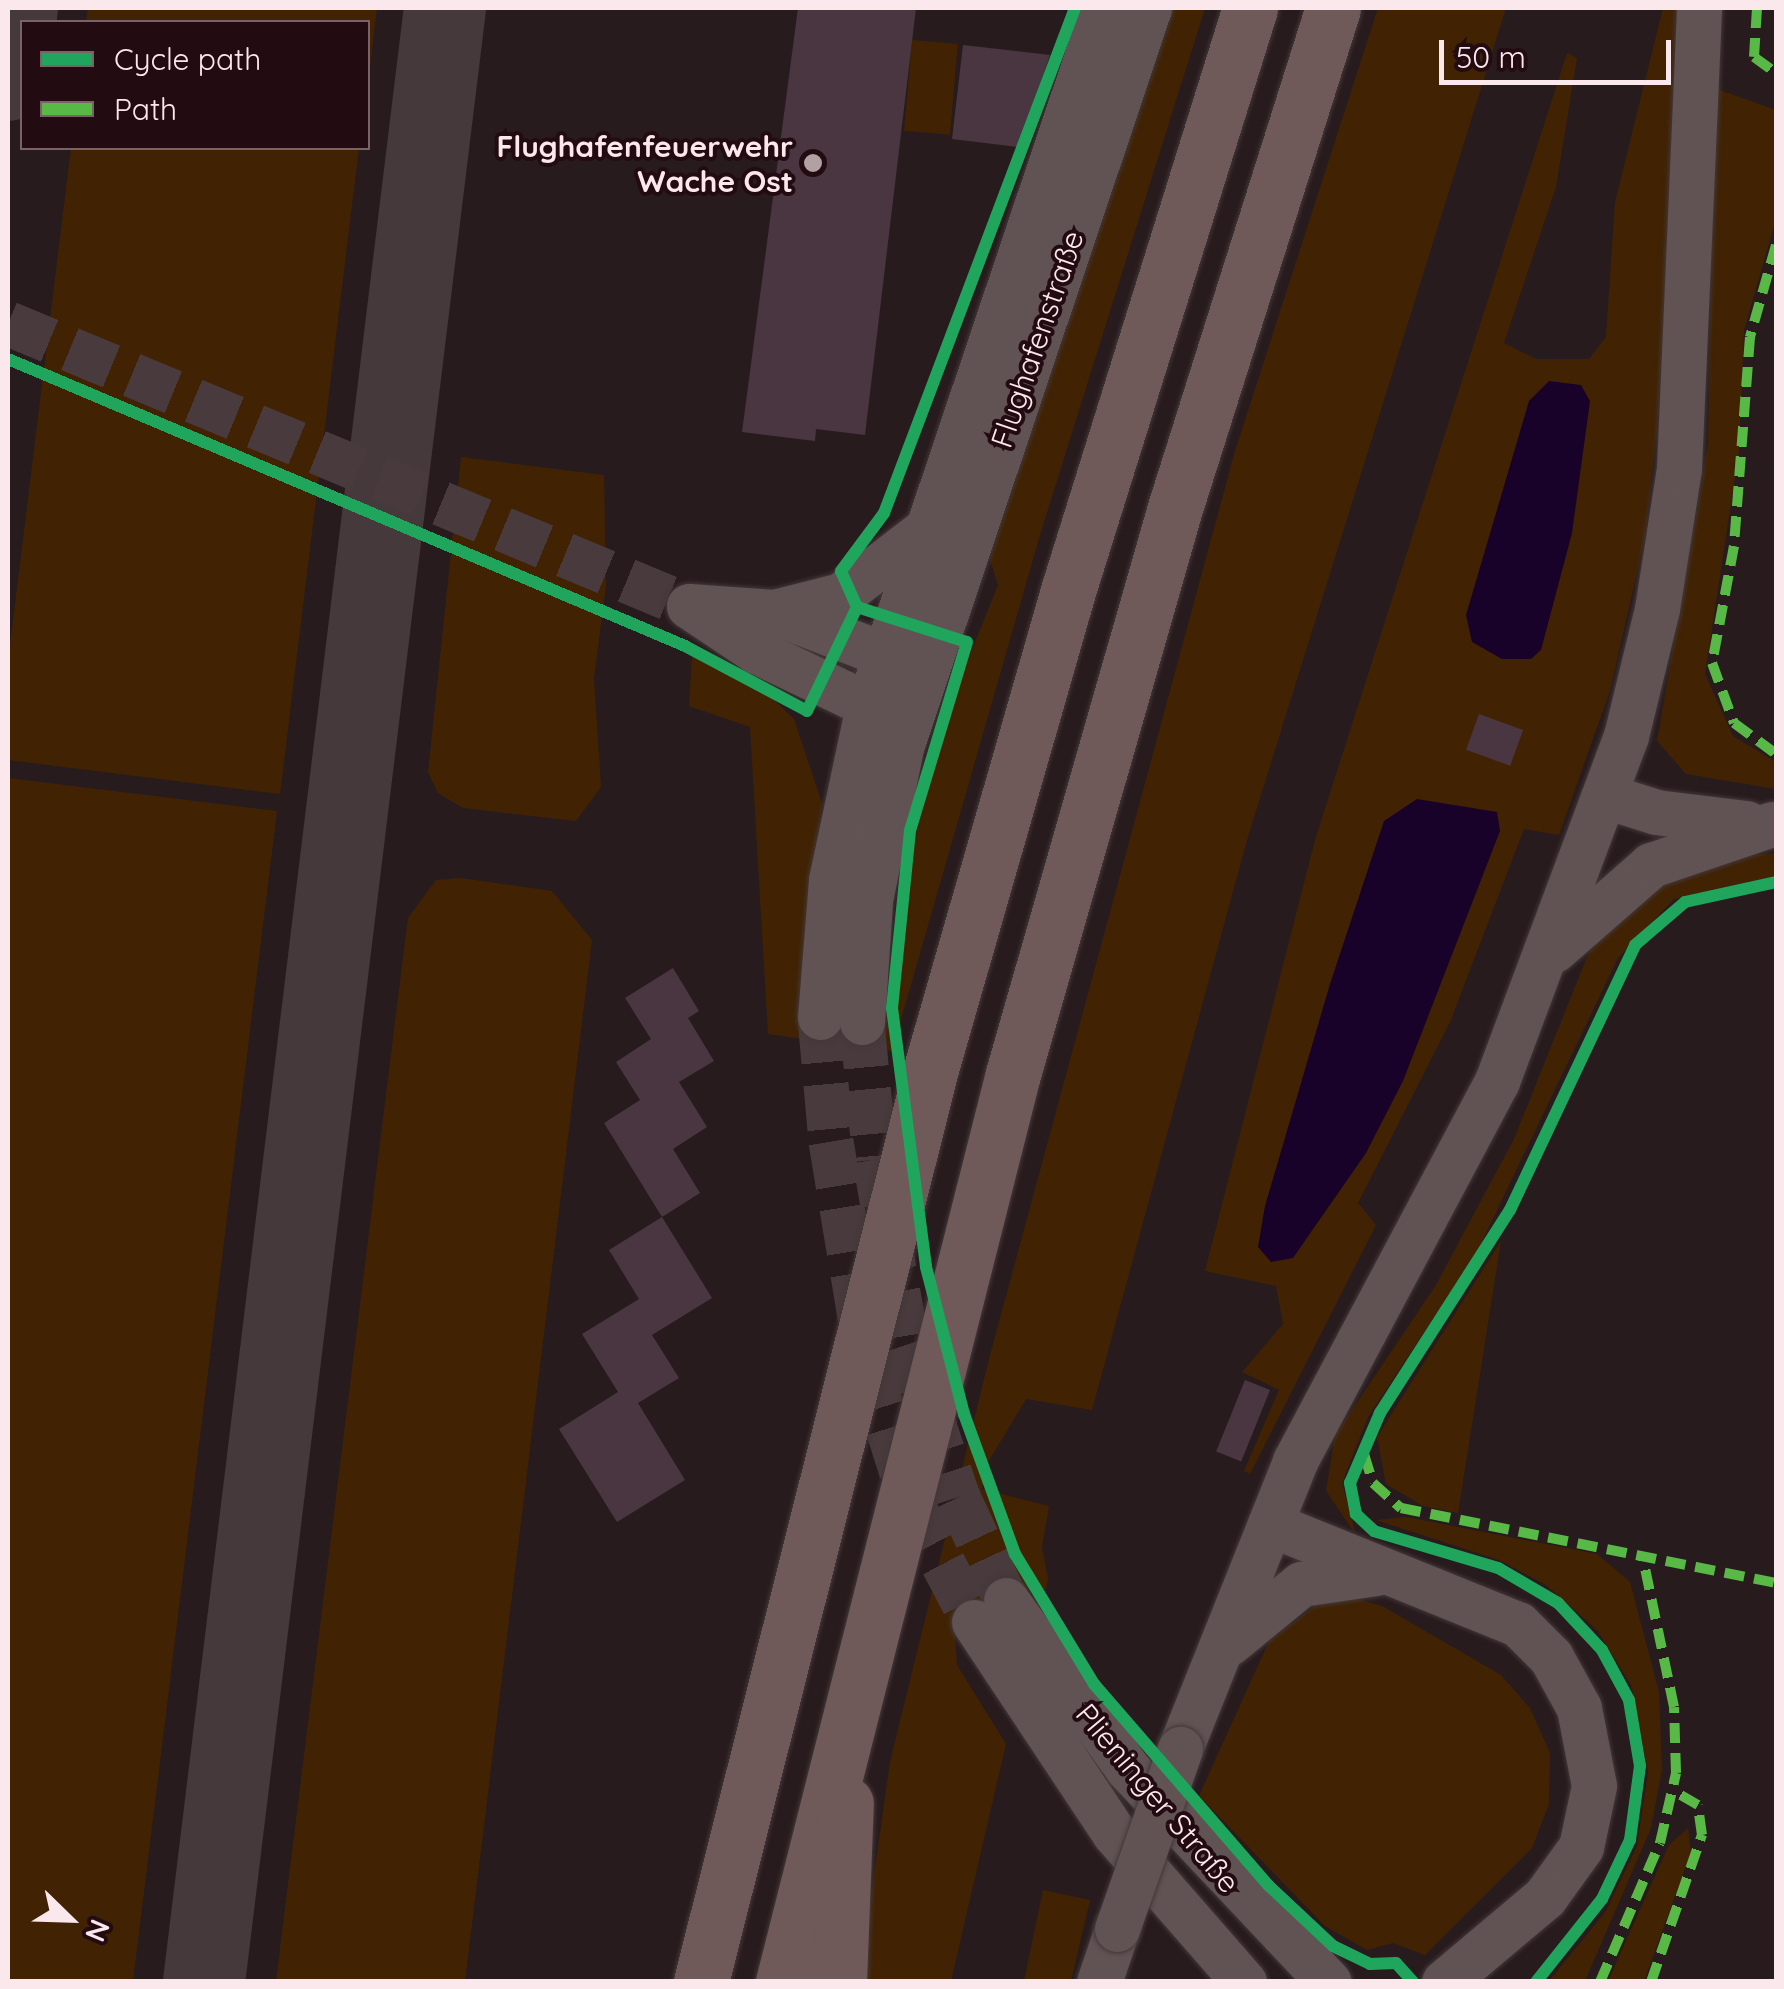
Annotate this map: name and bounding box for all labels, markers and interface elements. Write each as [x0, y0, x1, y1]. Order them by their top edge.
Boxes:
legend [20, 20, 370, 150]
scale bar [1444, 20, 1676, 82]
text: 50 m [1456, 38, 1526, 76]
text: Cycle path [114, 40, 261, 78]
text: Path [114, 90, 177, 128]
place label: Flughafenfeuerwehr Wache Ost [496, 128, 793, 198]
marker: Flughafenfeuerwehr Wache Ost [802, 152, 824, 174]
street label: Flughafenstraße [983, 226, 1091, 452]
street label: Plieninger Straße [1068, 1696, 1248, 1900]
north arrow [20, 1869, 120, 1969]
text: N [78, 1915, 118, 1947]

